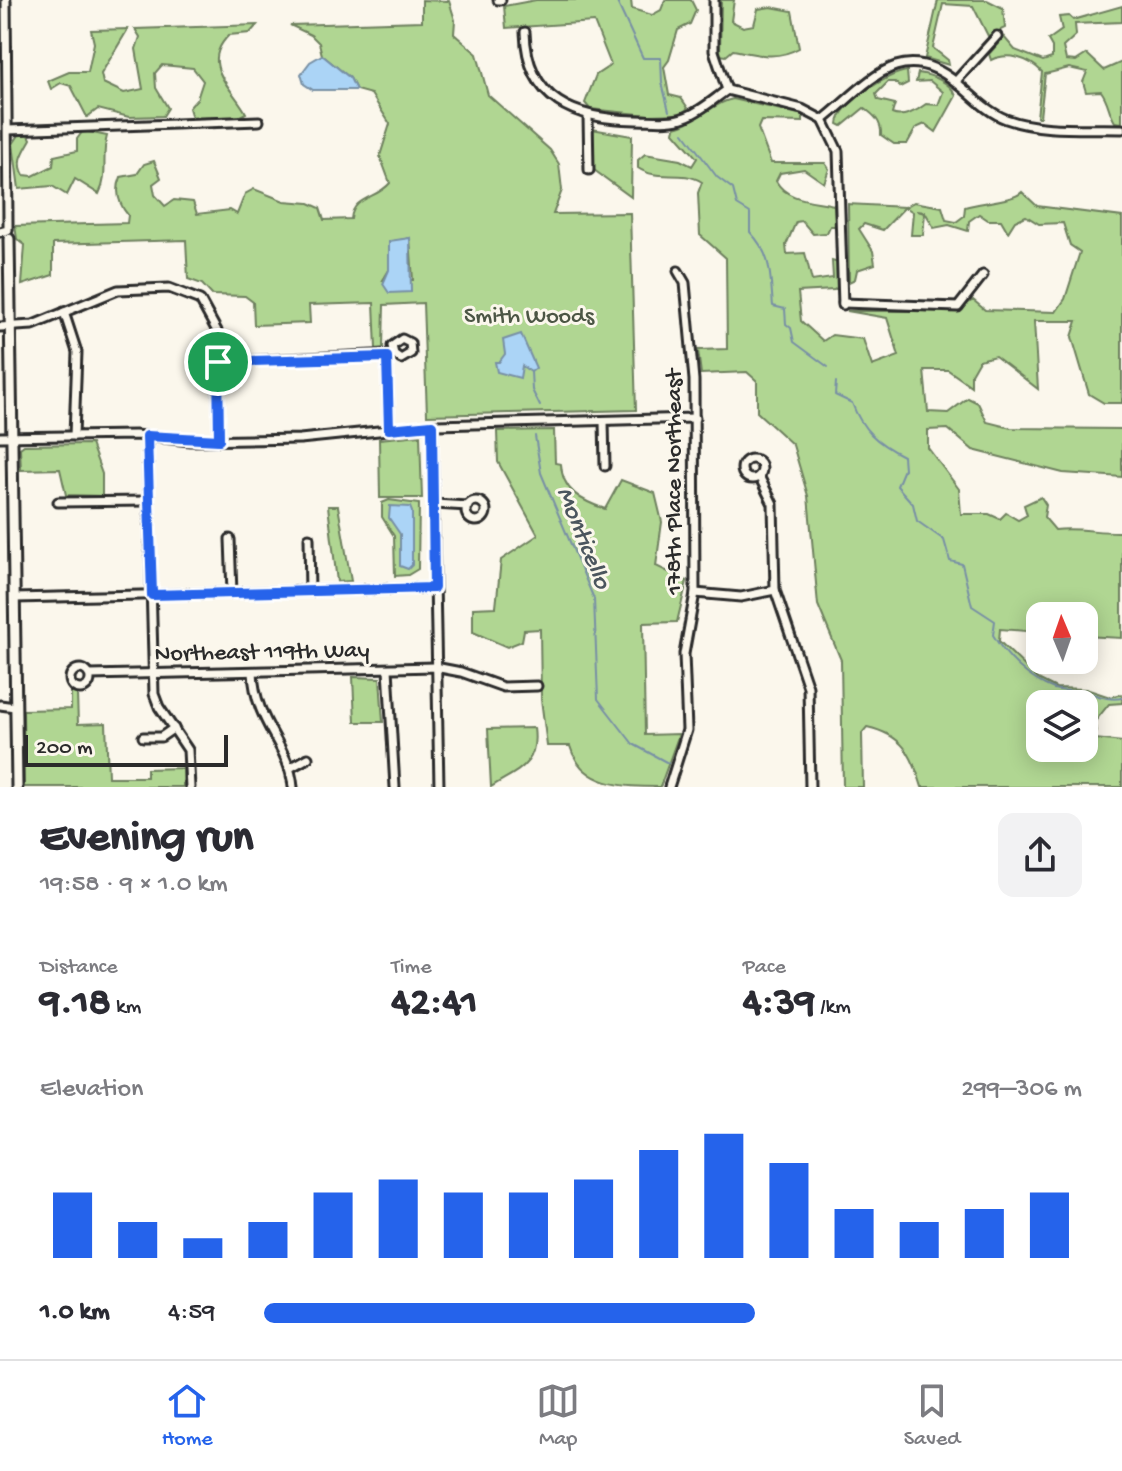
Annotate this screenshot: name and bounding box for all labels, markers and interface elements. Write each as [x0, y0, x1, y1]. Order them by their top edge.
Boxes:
park label: Smith Woods [464, 303, 595, 332]
pin [184, 328, 252, 396]
icon: arrive [196, 340, 240, 384]
street label: 178th Place Northeast [661, 367, 690, 596]
water label: Monticello [547, 483, 617, 596]
north arrow [1026, 602, 1098, 674]
map controls [1026, 602, 1098, 762]
street label: Northeast 119th Way [154, 637, 370, 670]
button: layers [1026, 690, 1098, 762]
scale bar [24, 731, 228, 767]
text: 200 m [36, 736, 93, 762]
button: share [998, 813, 1082, 897]
text: Evening run [40, 814, 253, 866]
text: 19:58 · 9 × 1.0 km [40, 870, 228, 901]
text: Distance [40, 955, 118, 981]
text: Time [391, 955, 432, 981]
text: Pace [743, 955, 786, 981]
text: 9.18 [40, 981, 111, 1028]
text: 42:41 [391, 981, 478, 1028]
text: 4:39 [743, 981, 815, 1028]
text: km [111, 995, 141, 1021]
text: /km [815, 995, 851, 1021]
text: Elevation [40, 1075, 143, 1106]
text: 299–306 m [961, 1075, 1082, 1106]
text: 1.0 km [40, 1298, 110, 1329]
text: 4:59 [168, 1298, 215, 1329]
tab: Home [162, 1379, 213, 1453]
tab: Map [536, 1379, 580, 1453]
tab: Saved [904, 1379, 960, 1453]

